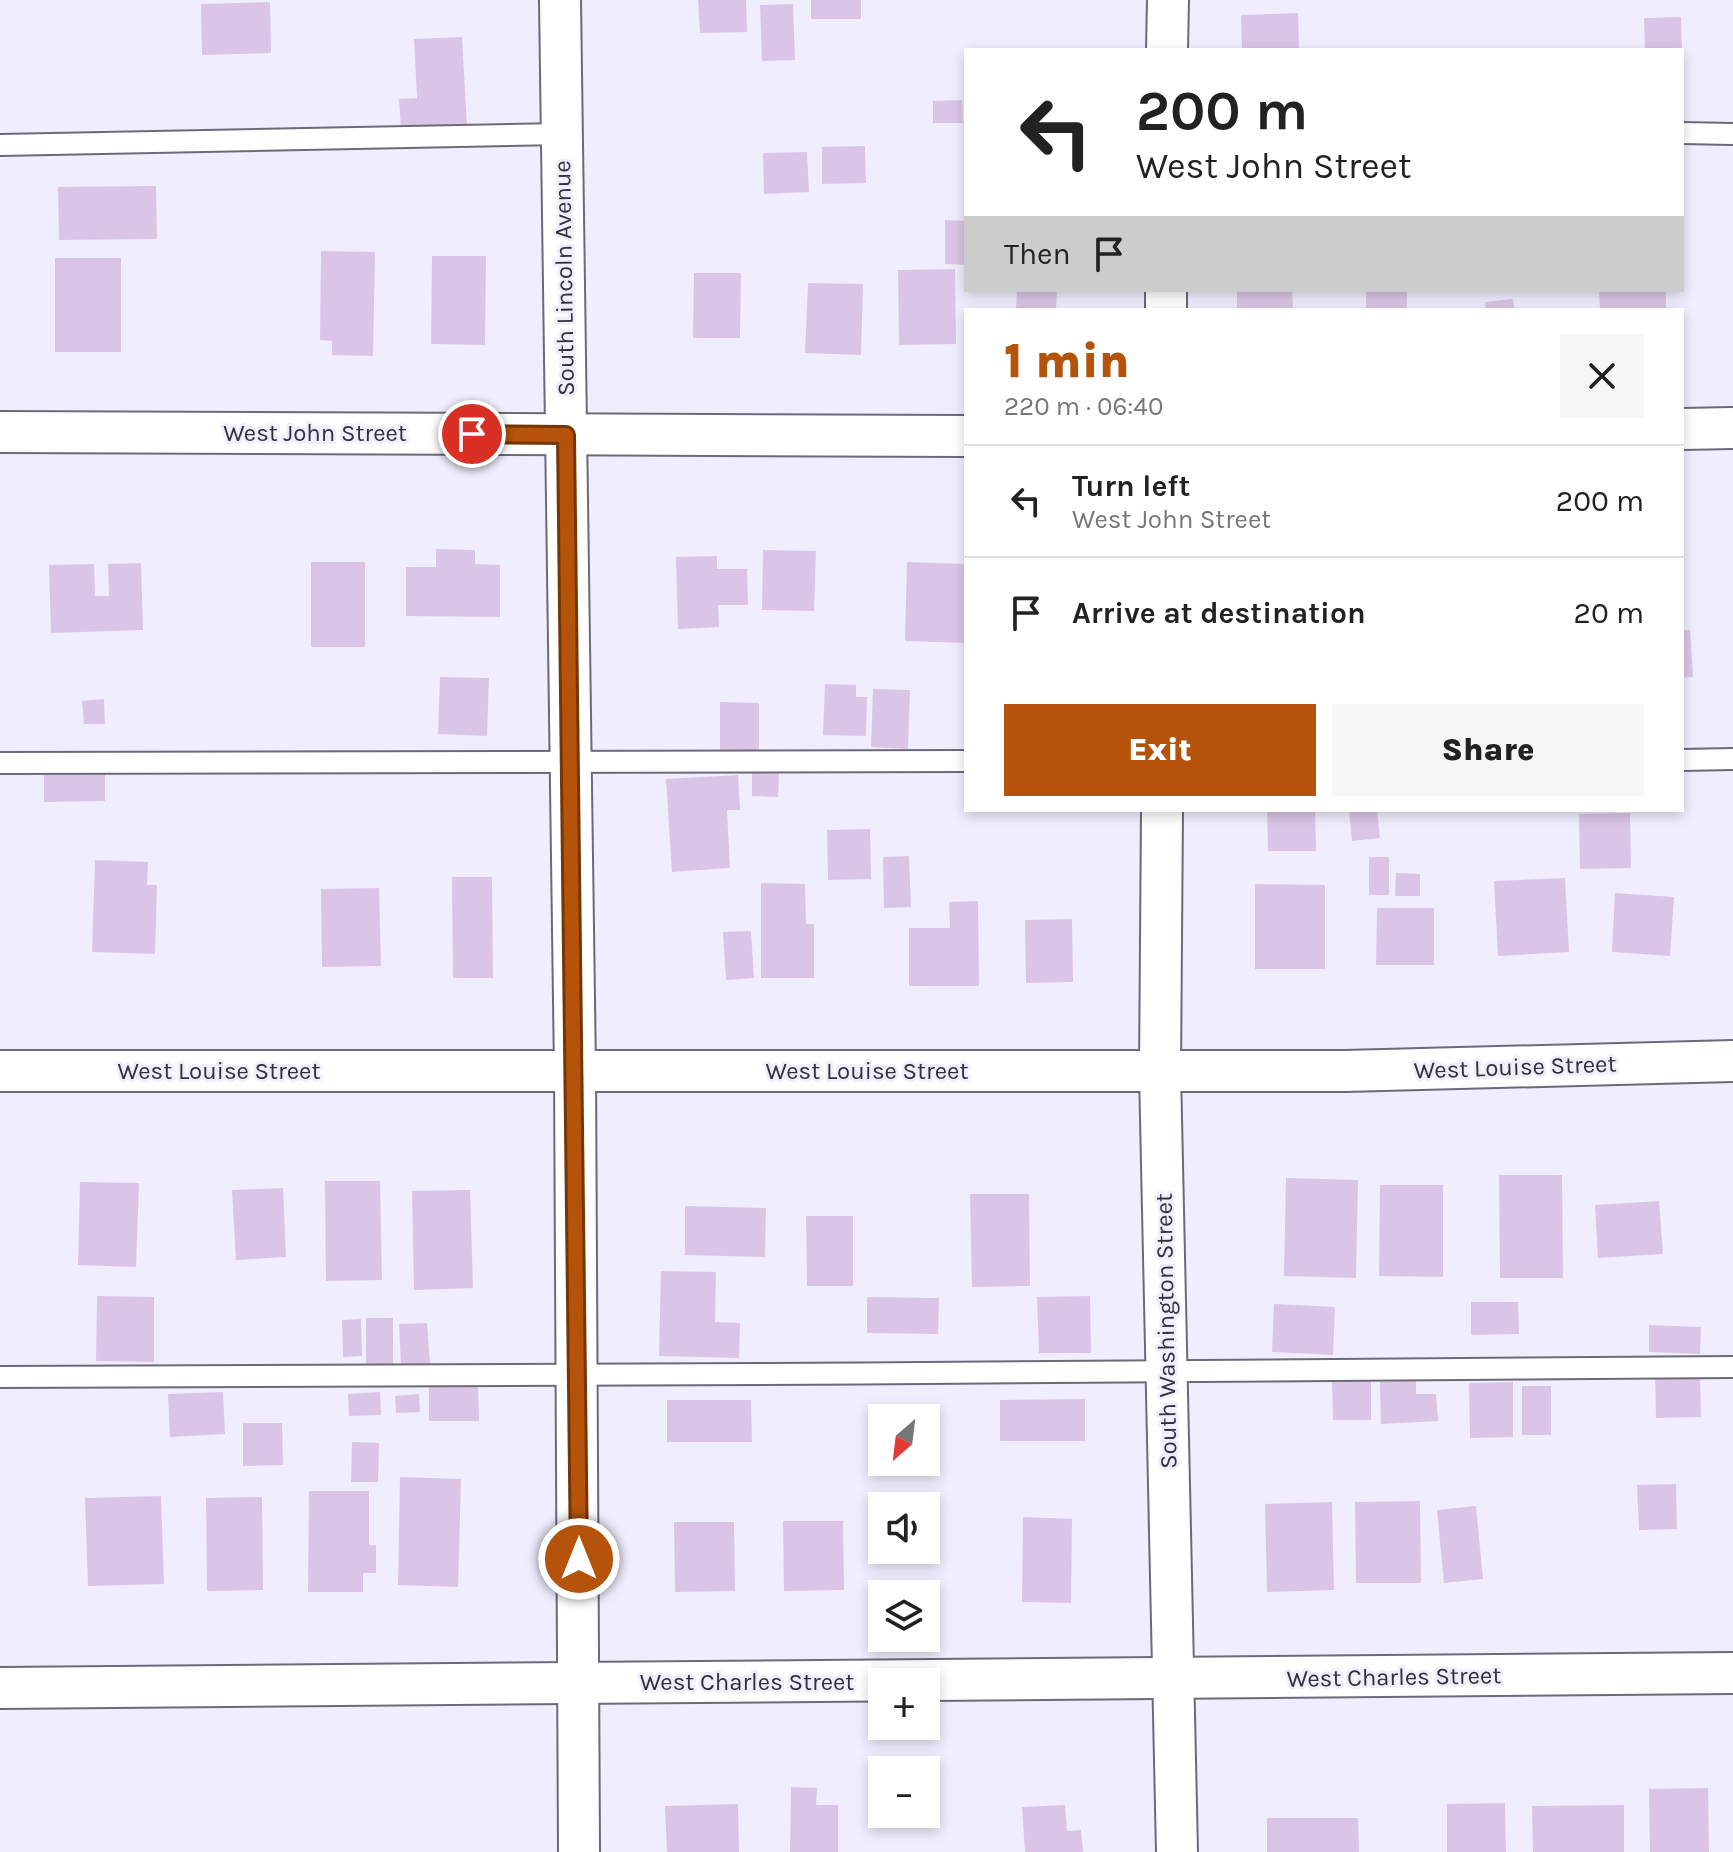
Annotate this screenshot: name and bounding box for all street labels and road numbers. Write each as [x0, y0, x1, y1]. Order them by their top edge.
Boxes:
street label: South Lincoln Avenue [548, 160, 580, 396]
street label: West John Street [223, 419, 407, 447]
street label: West Louise Street [1413, 1049, 1617, 1085]
street label: West Louise Street [118, 1057, 320, 1085]
street label: West Louise Street [766, 1057, 968, 1085]
street label: South Washington Street [1150, 1193, 1182, 1469]
street label: West Charles Street [1286, 1661, 1502, 1693]
street label: West Charles Street [640, 1668, 854, 1696]

